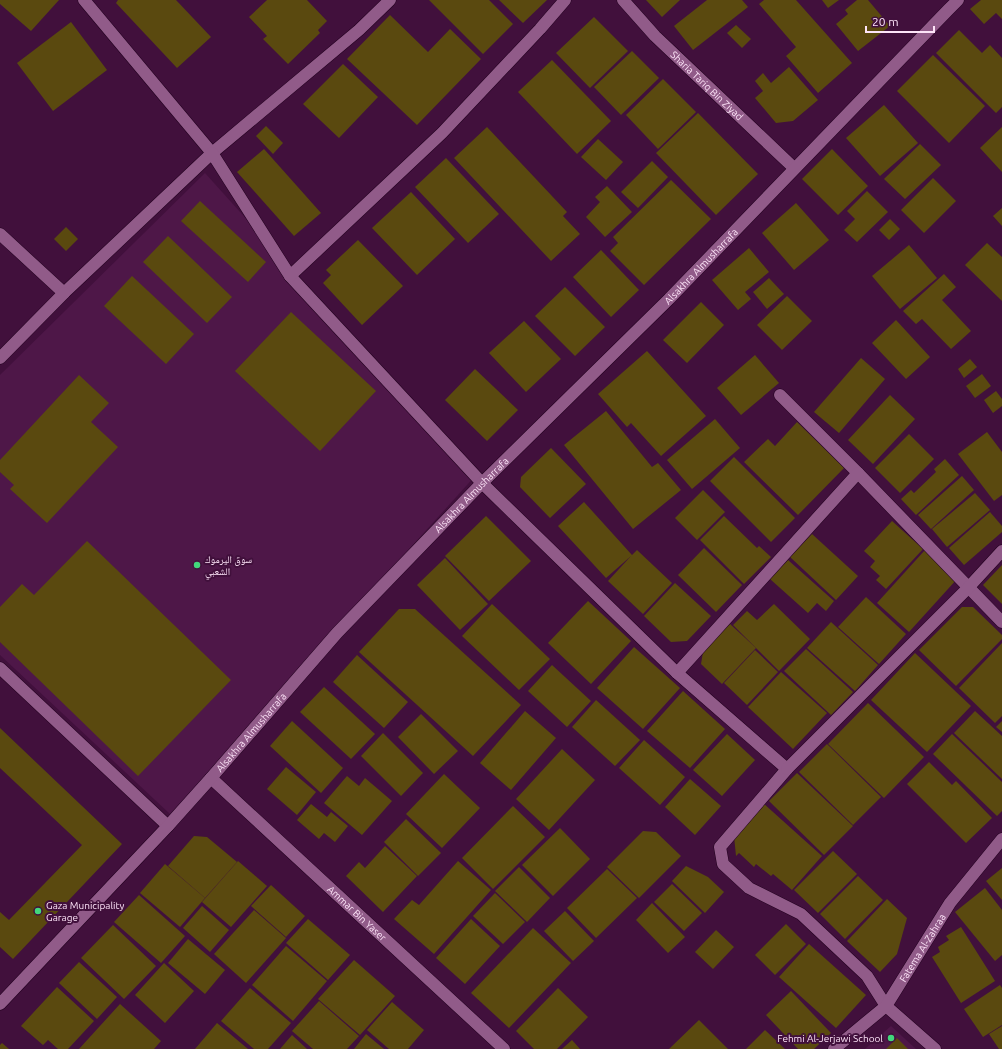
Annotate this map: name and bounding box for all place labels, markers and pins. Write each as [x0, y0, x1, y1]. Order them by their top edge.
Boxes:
place label: سوق اليرموك الشعبي [205, 554, 252, 579]
marker: سوق اليرموك الشعبي [192, 560, 202, 570]
place label: Gaza Municipality Garage [46, 900, 124, 923]
marker: Gaza Municipality Garage [33, 906, 43, 916]
place label: Fehmi Al-Jerjawi School [777, 1033, 883, 1044]
marker: Fehmi Al-Jerjawi School [886, 1033, 896, 1043]

